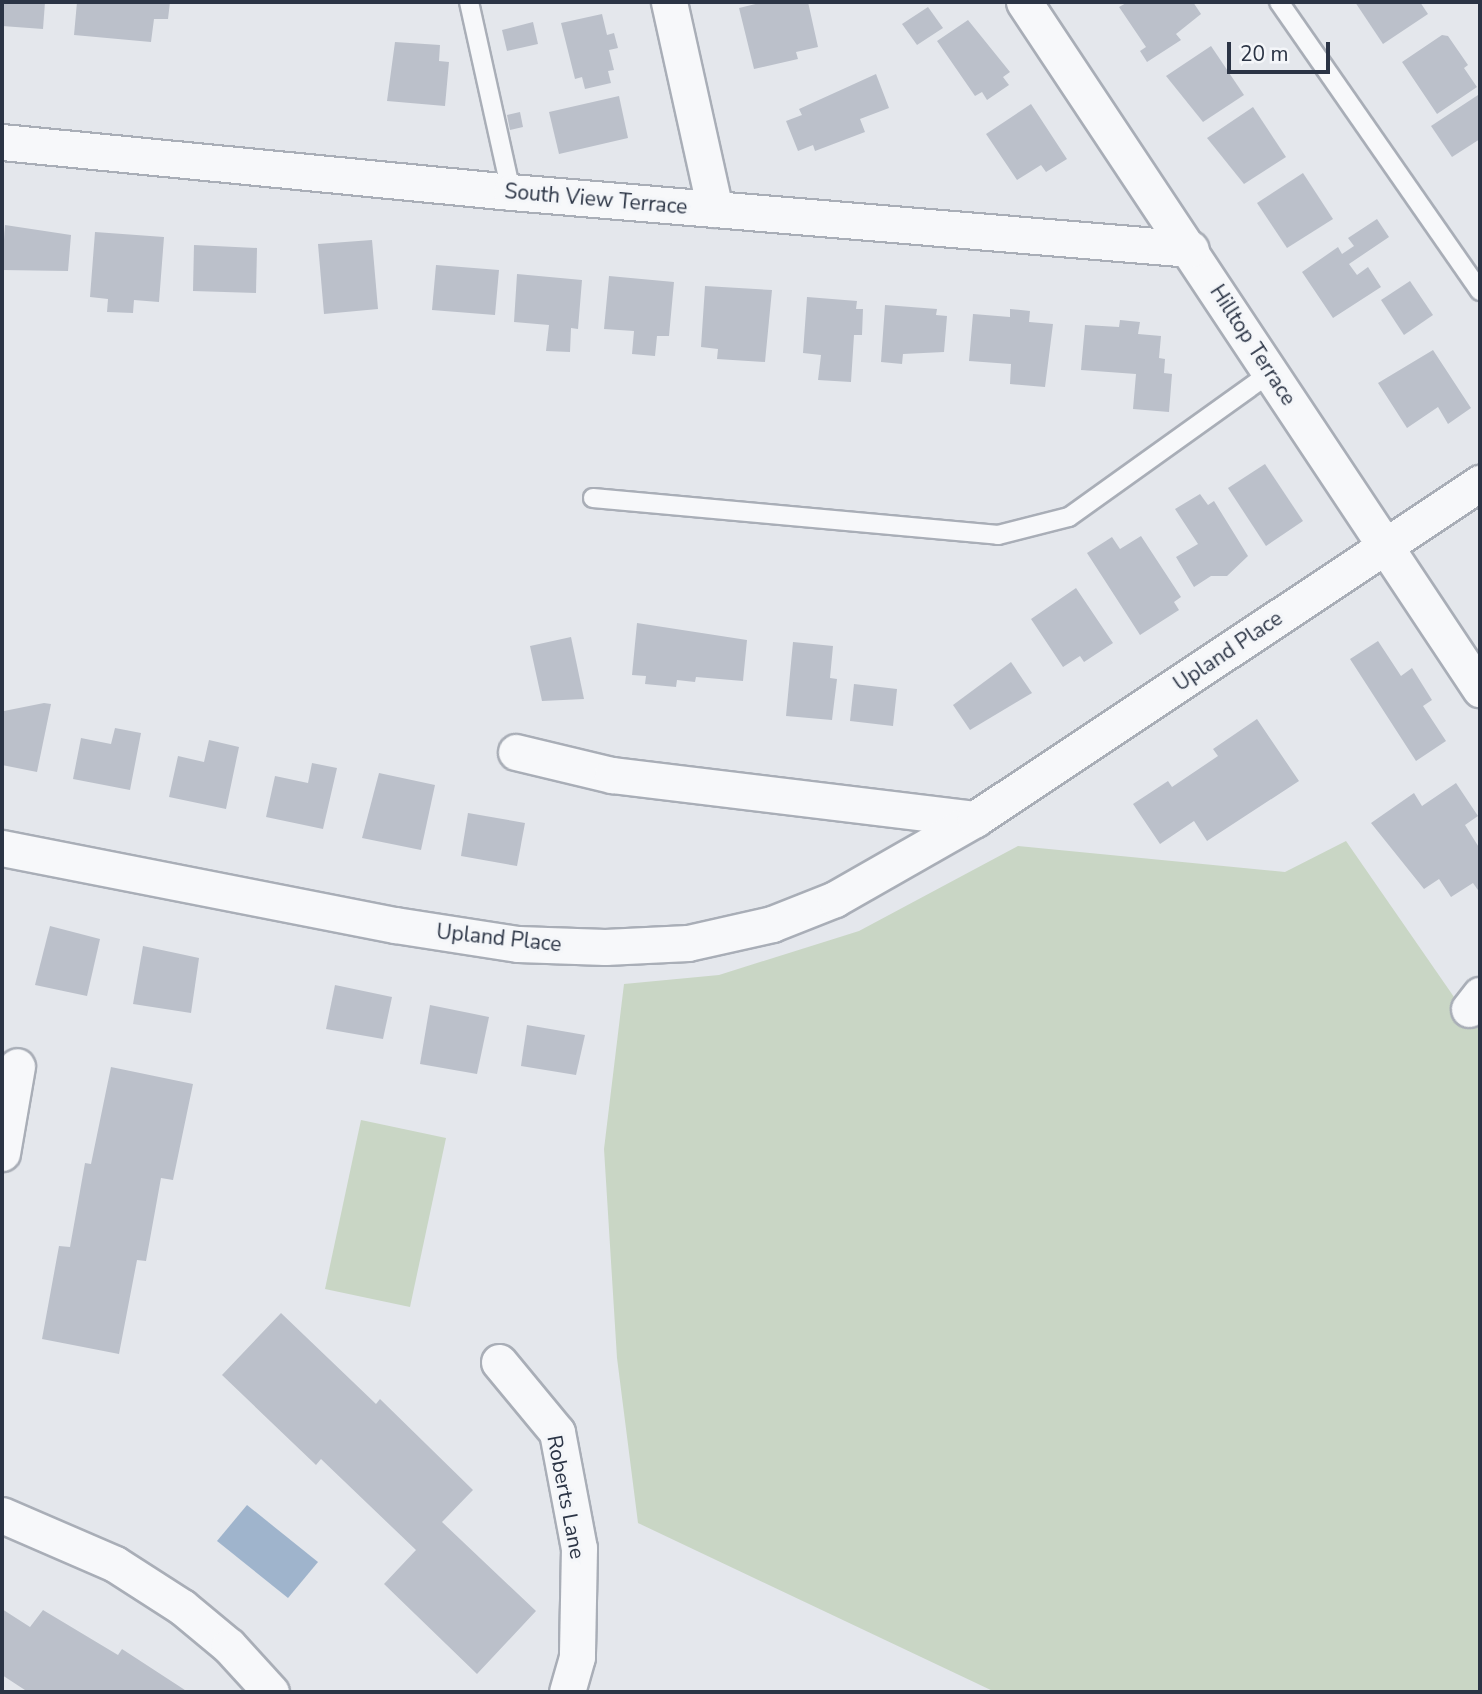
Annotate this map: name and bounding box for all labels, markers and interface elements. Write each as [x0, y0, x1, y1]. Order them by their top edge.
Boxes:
scale bar [1230, 28, 1333, 72]
text: 20 m [1240, 40, 1289, 68]
street label: South View Terrace [504, 178, 688, 220]
street label: Hilltop Terrace [1205, 280, 1301, 410]
street label: Upland Place [1169, 605, 1287, 697]
street label: Upland Place [435, 919, 563, 957]
street label: Roberts Lane [542, 1433, 590, 1561]

